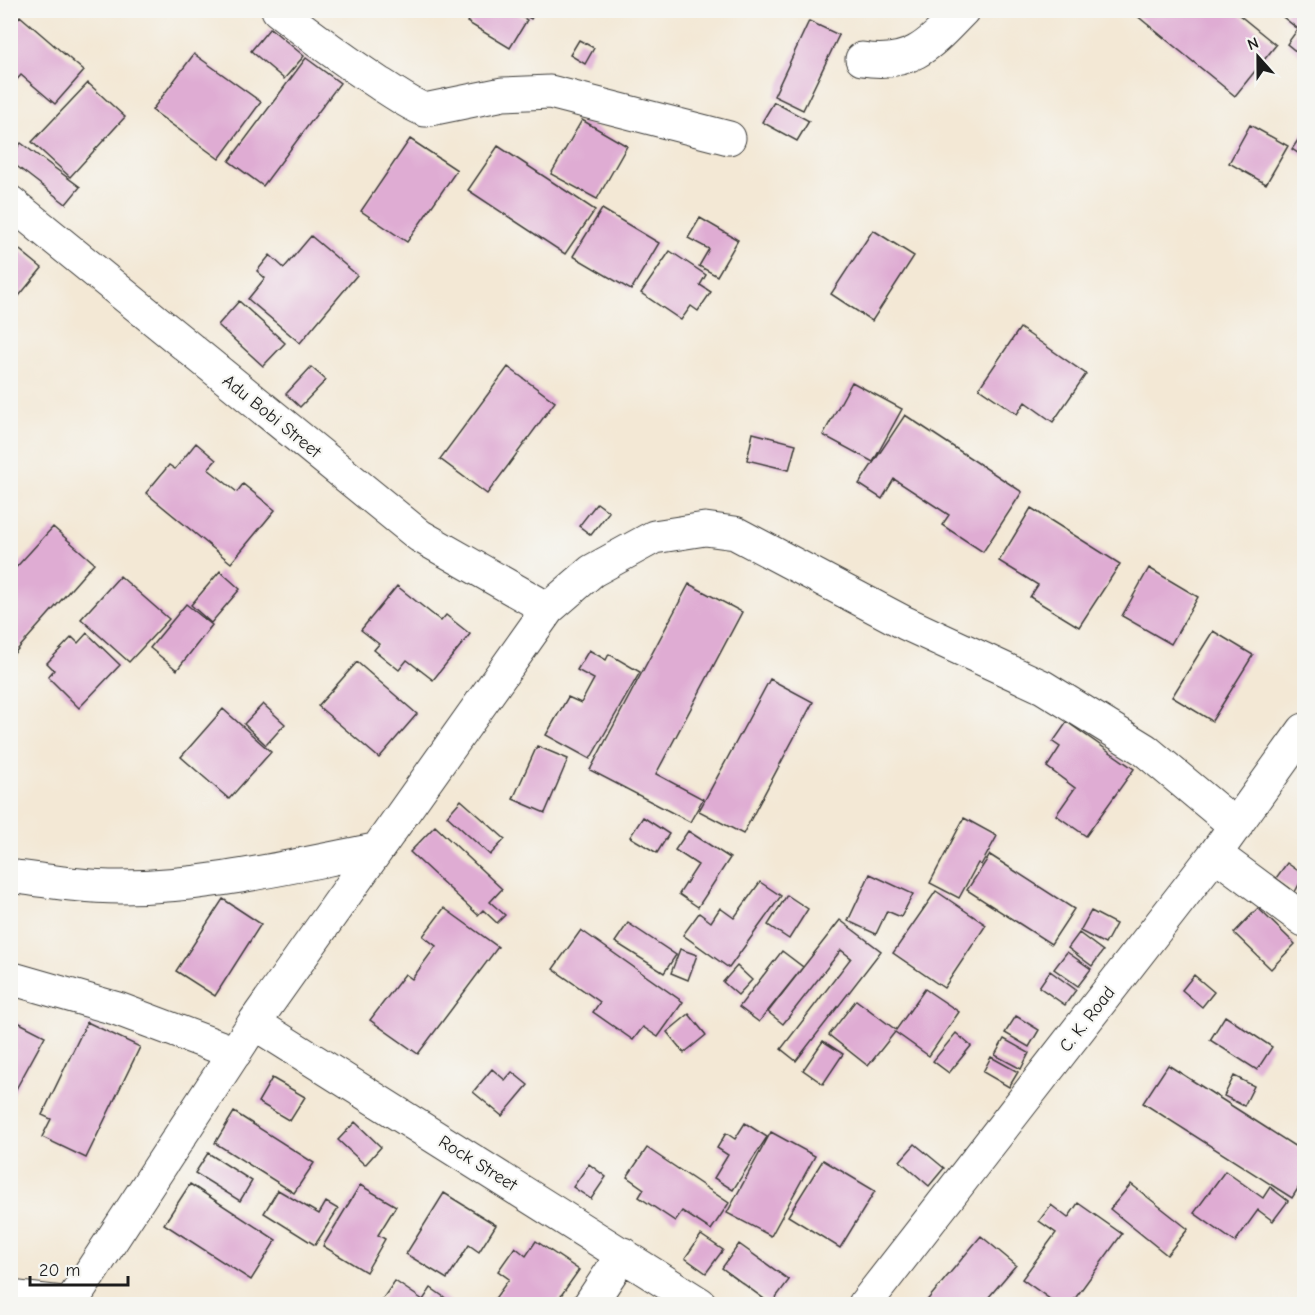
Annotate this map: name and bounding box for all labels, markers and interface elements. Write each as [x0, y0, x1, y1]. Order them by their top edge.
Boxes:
north arrow [1228, 27, 1288, 87]
text: N [1245, 34, 1261, 54]
street label: Adu Bobi Street [218, 370, 326, 463]
street label: C. K. Road [1055, 982, 1120, 1056]
street label: Rock Street [435, 1131, 522, 1196]
scale bar [30, 1249, 128, 1287]
text: 20 m [39, 1260, 80, 1281]

